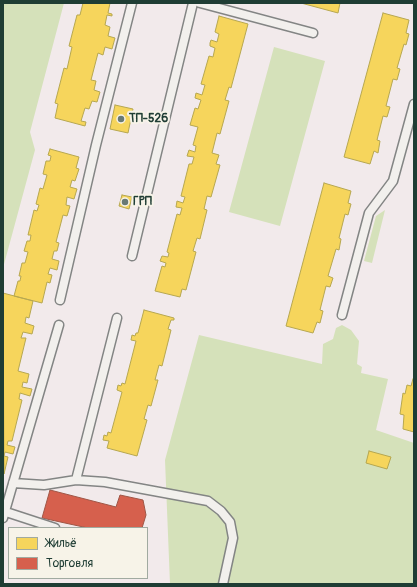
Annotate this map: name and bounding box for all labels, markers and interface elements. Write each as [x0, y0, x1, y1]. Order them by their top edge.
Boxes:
place label: ТП-526 [129, 112, 168, 126]
marker: ТП-526 [116, 114, 126, 124]
place label: ГРП [133, 195, 152, 209]
marker: ГРП [120, 197, 130, 207]
legend [8, 527, 148, 579]
text: Жильё [46, 536, 77, 551]
text: Торговля [46, 556, 93, 571]

